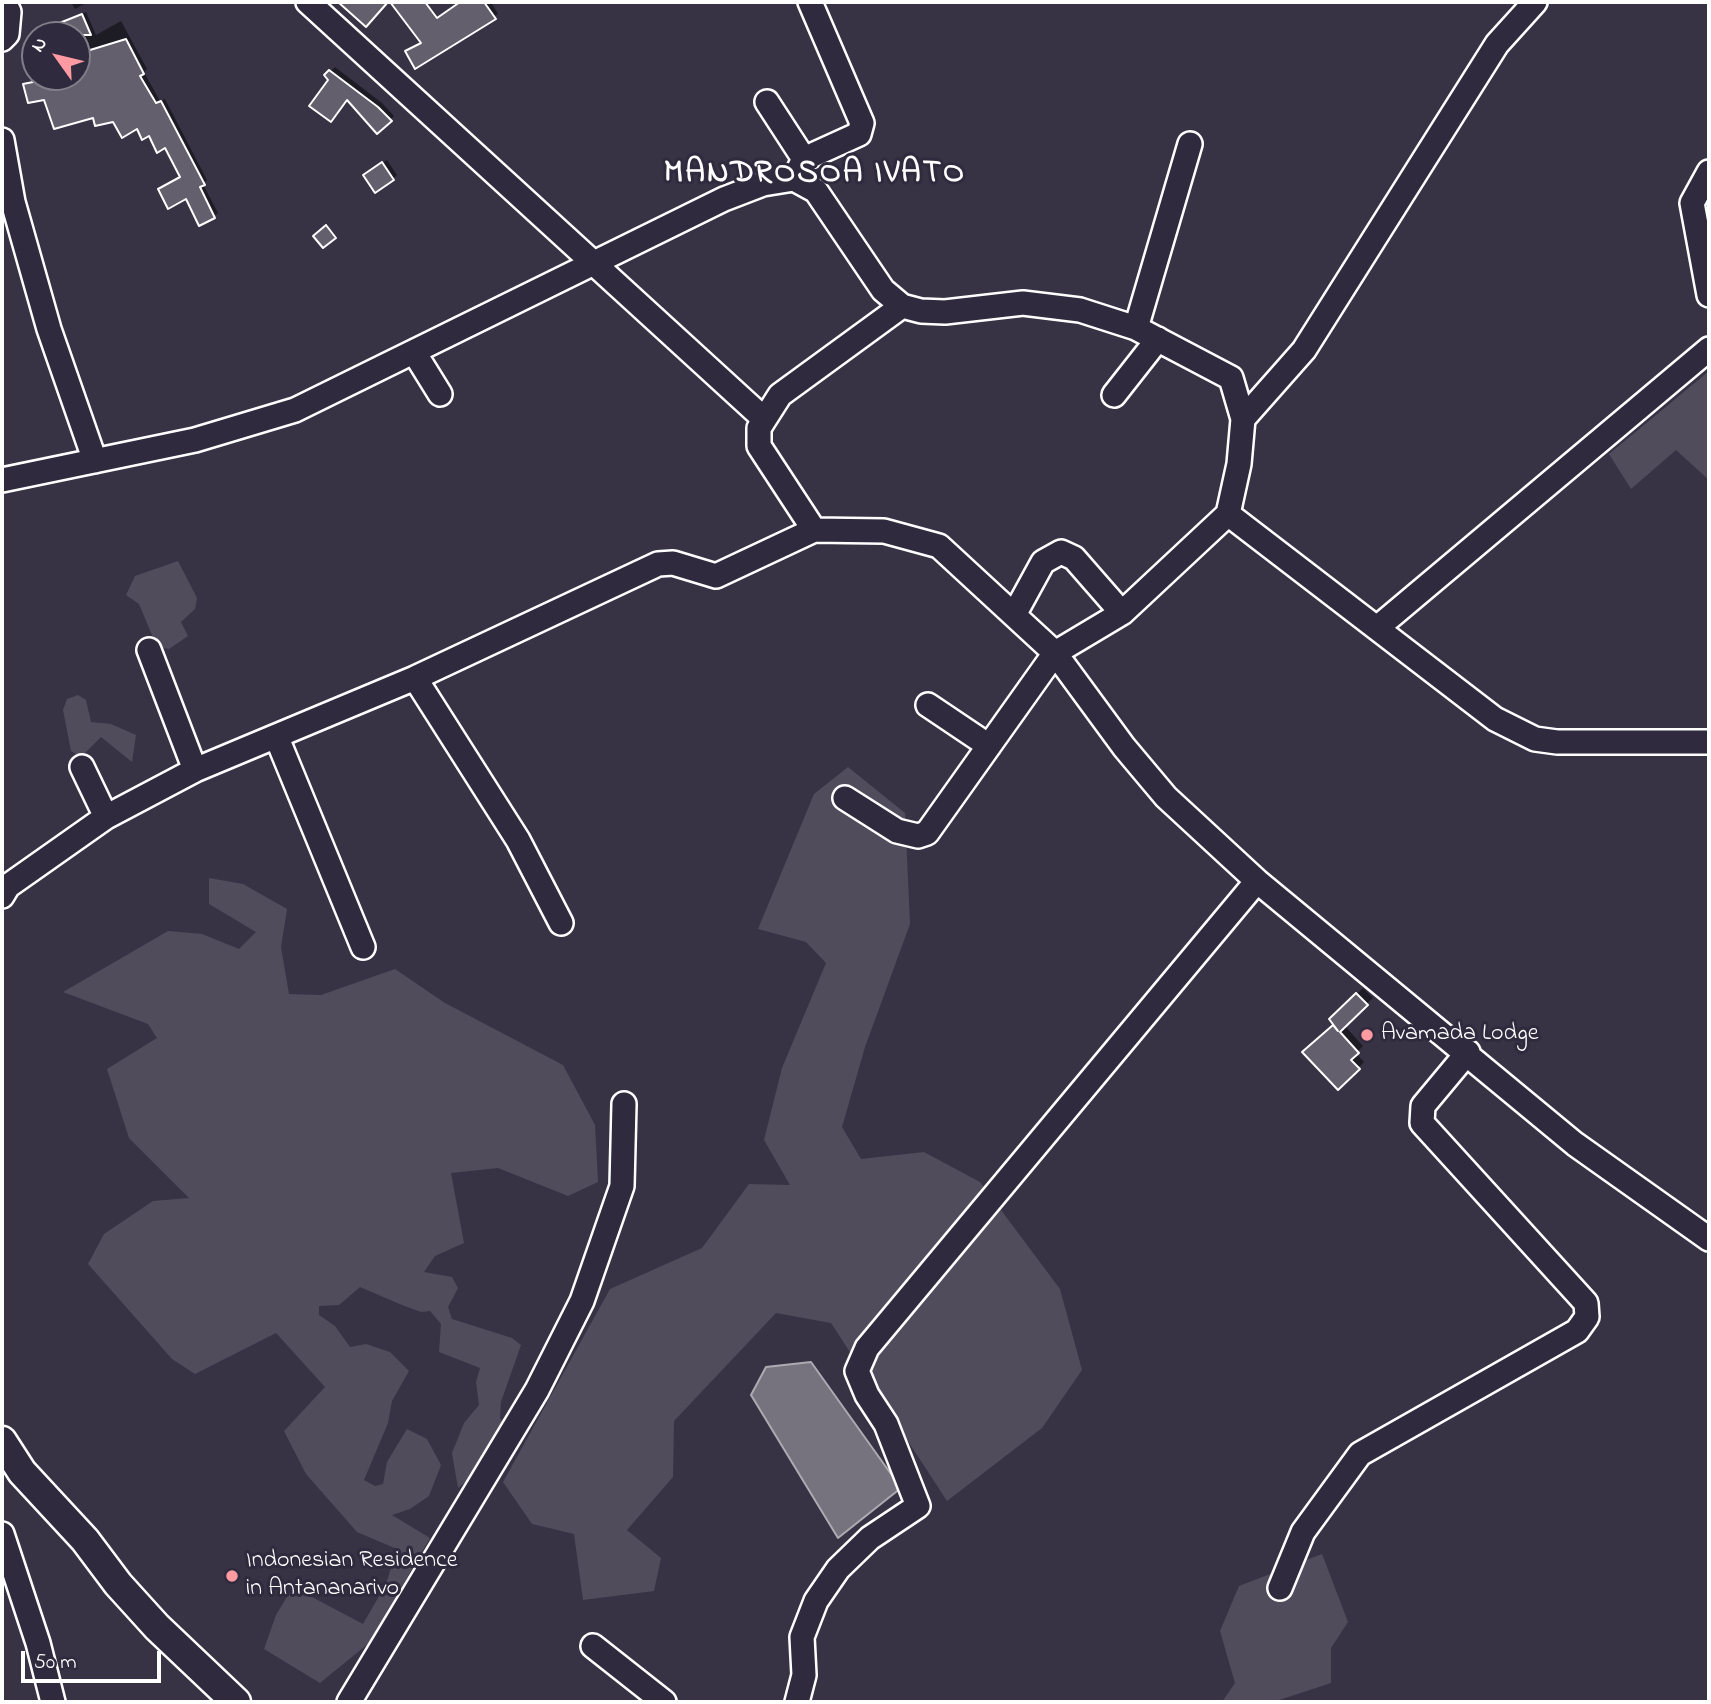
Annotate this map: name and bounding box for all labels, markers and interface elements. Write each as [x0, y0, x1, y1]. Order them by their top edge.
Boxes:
north arrow [21, 21, 91, 91]
text: N [25, 32, 55, 58]
district label: MANDROSOA IVATO [666, 157, 964, 195]
place label: Avamada Lodge [1381, 1021, 1538, 1049]
marker: Avamada Lodge [1359, 1027, 1375, 1043]
place label: Indonesian Residence in Antananarivo [246, 1548, 457, 1604]
marker: Indonesian Residence in Antananarivo [224, 1568, 240, 1584]
scale bar [24, 1638, 164, 1682]
text: 50 m [34, 1648, 77, 1678]

